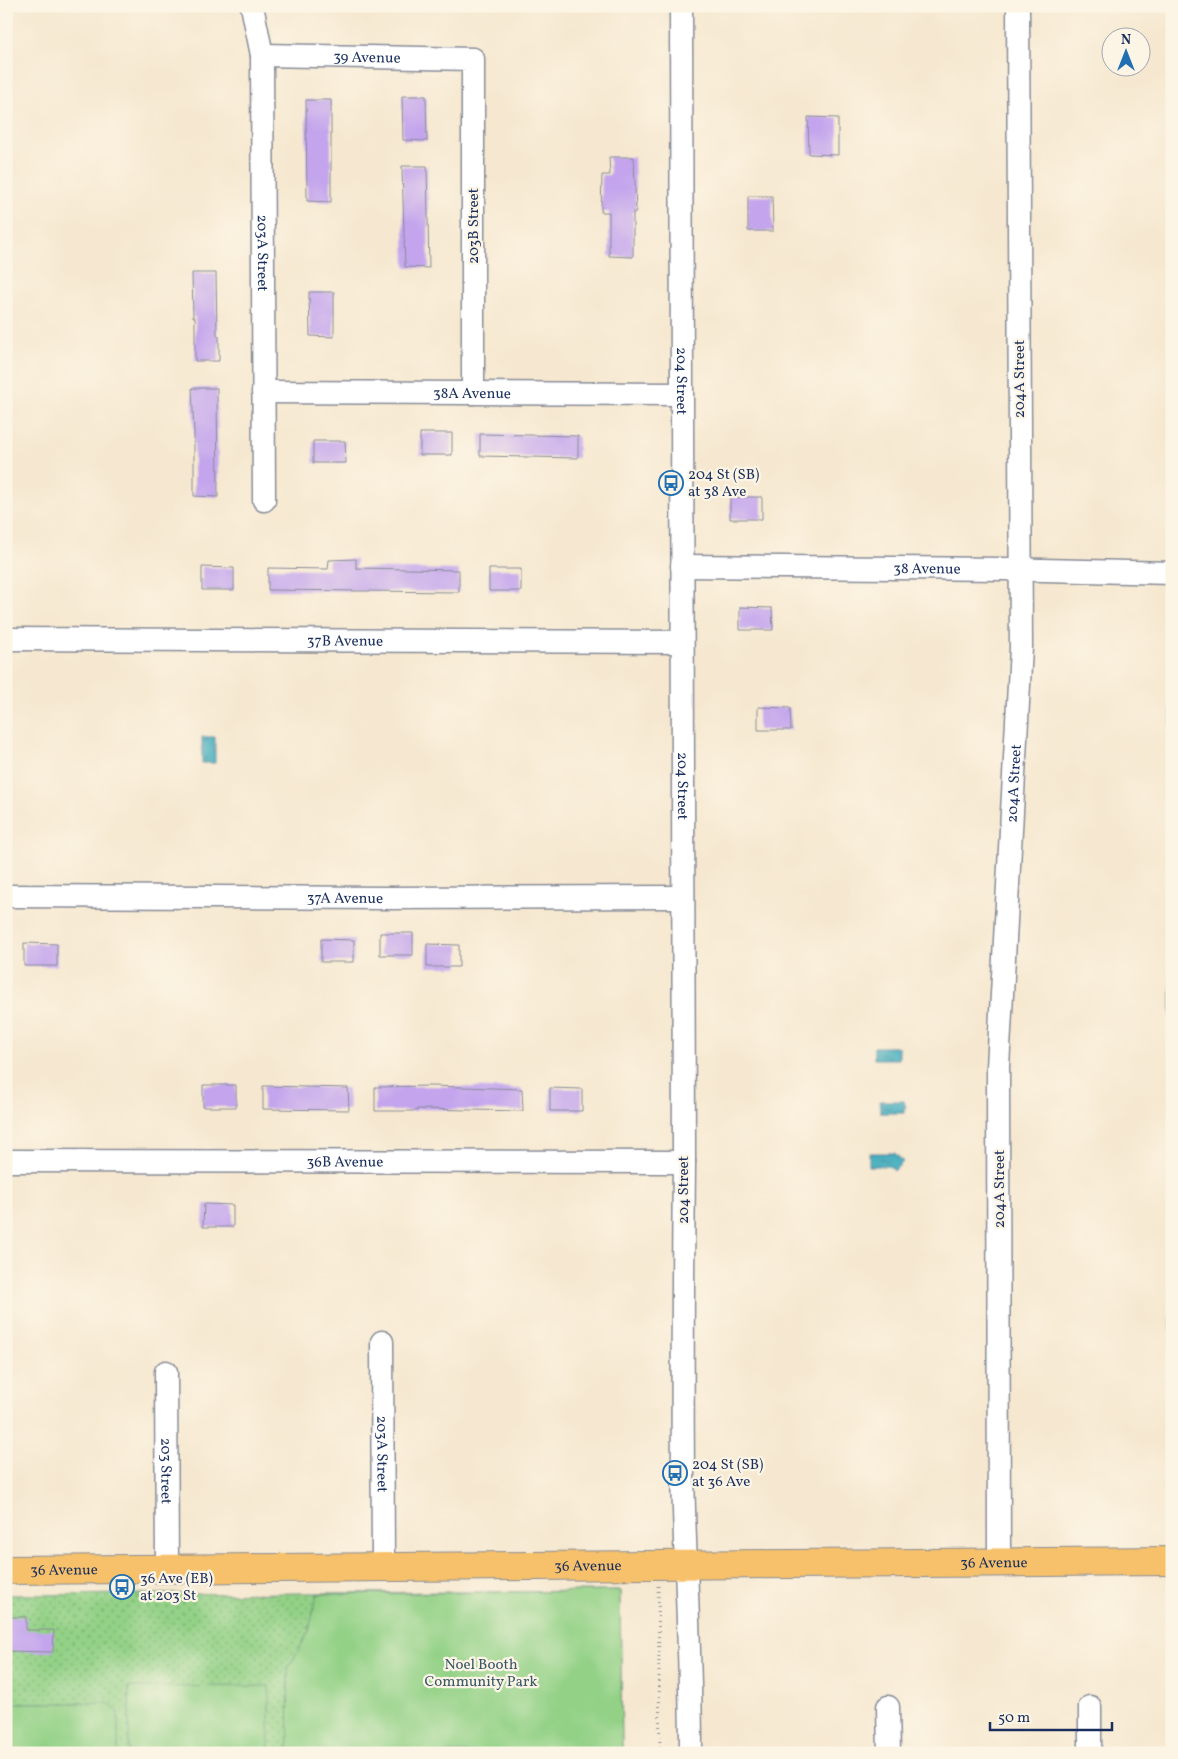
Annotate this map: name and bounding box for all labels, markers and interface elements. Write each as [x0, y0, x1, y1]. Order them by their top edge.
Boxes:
north arrow [1100, 28, 1150, 78]
text: N [1121, 31, 1131, 50]
street label: 39 Avenue [333, 47, 401, 70]
street label: 203B Street [464, 188, 485, 264]
street label: 203A Street [251, 214, 272, 292]
street label: 204A Street [1010, 340, 1031, 418]
street label: 204 Street [670, 347, 691, 415]
street label: 38A Avenue [433, 384, 511, 405]
place label: 204 St (SB) at 38 Ave [688, 465, 759, 503]
bus stop icon: 204 St (SB) at 38 Ave [658, 470, 684, 496]
street label: 38 Avenue [893, 559, 961, 581]
street label: 37B Avenue [307, 631, 383, 653]
street label: 204A Street [1002, 744, 1028, 823]
street label: 204 Street [671, 752, 692, 820]
street label: 37A Avenue [307, 889, 383, 910]
street label: 204A Street [990, 1150, 1011, 1228]
street label: 36B Avenue [307, 1152, 383, 1174]
street label: 204 Street [674, 1156, 695, 1224]
street label: 203A Street [370, 1415, 392, 1493]
street label: 203 Street [154, 1438, 176, 1504]
place label: 204 St (SB) at 36 Ave [692, 1455, 763, 1493]
bus stop icon: 204 St (SB) at 36 Ave [662, 1460, 688, 1486]
street label: 36 Avenue [960, 1553, 1028, 1575]
street label: 36 Avenue [554, 1556, 622, 1578]
street label: 36 Avenue [30, 1560, 98, 1582]
place label: 36 Ave (EB) at 203 St [140, 1569, 213, 1607]
bus stop icon: 36 Ave (EB) at 203 St [109, 1574, 135, 1600]
park label: Noel Booth Community Park [425, 1655, 537, 1693]
scale bar [990, 1699, 1113, 1731]
text: 50 m [998, 1708, 1030, 1729]

